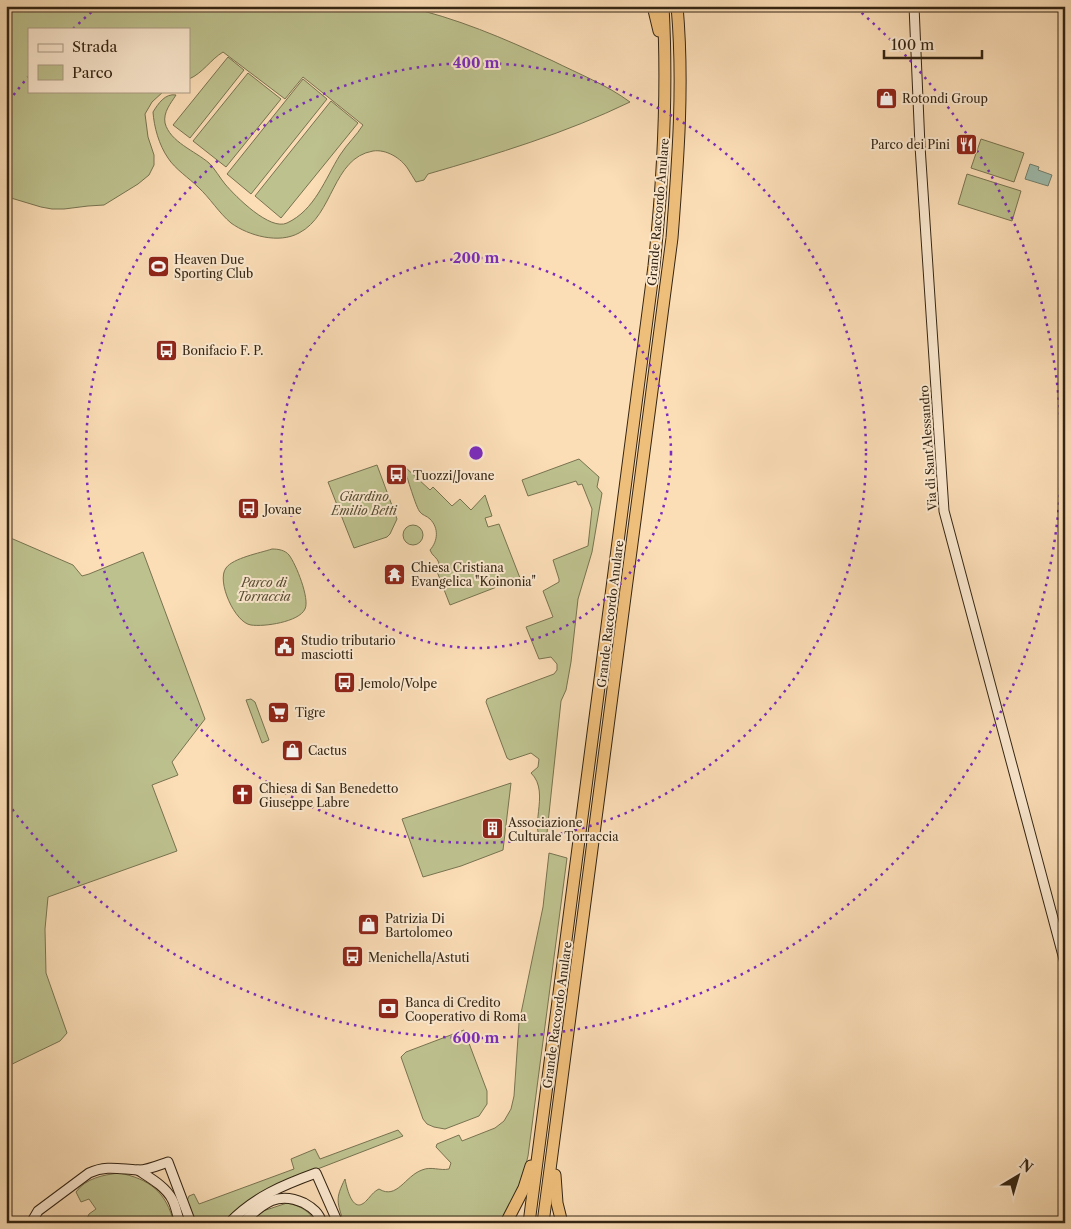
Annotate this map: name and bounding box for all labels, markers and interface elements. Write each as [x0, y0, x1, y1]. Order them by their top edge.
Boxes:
legend [28, 28, 190, 92]
scale bar [884, 28, 981, 60]
text: 100 m [891, 35, 934, 54]
text: Strada [72, 37, 118, 56]
text: 400 m [453, 53, 499, 72]
text: Parco [72, 63, 113, 82]
shop icon: Rotondi Group [874, 86, 898, 110]
place label: Rotondi Group [902, 91, 988, 106]
restaurant icon: Parco dei Pini [954, 132, 978, 156]
street label: Grande Raccordo Anulare [644, 137, 672, 287]
place label: Parco dei Pini [871, 137, 950, 152]
text: 200 m [453, 248, 499, 267]
place label: Heaven Due Sporting Club [174, 252, 253, 281]
sports icon: Heaven Due Sporting Club [146, 254, 170, 278]
bus stop icon: Bonifacio F. P. [154, 338, 178, 362]
place label: Bonifacio F. P. [182, 343, 263, 358]
street label: Via di Sant'Alessandro [916, 385, 940, 512]
centre of rings [467, 444, 485, 462]
bus stop icon: Tuozzi/Jovane [385, 463, 409, 487]
place label: Tuozzi/Jovane [413, 468, 495, 483]
park label: Giardino Emilio Betti [330, 489, 398, 518]
bus stop icon: Jovane [236, 497, 260, 521]
place label: Jovane [262, 502, 302, 517]
street label: Grande Raccordo Anulare [594, 539, 627, 689]
place label: Chiesa Cristiana Evangelica "Koinonia" [411, 560, 536, 589]
temple icon: Chiesa Cristiana Evangelica "Koinonia" [383, 562, 407, 586]
park label: Parco di Torraccia [237, 575, 291, 604]
place label: Studio tributario masciotti [301, 633, 396, 662]
public building icon: Studio tributario masciotti [273, 635, 297, 659]
bus stop icon: Jemolo/Volpe [332, 671, 356, 695]
place label: Jemolo/Volpe [358, 676, 437, 691]
supermarket icon: Tigre [267, 700, 291, 724]
place label: Tigre [295, 705, 326, 720]
shop icon: Cactus [280, 738, 304, 762]
place label: Cactus [308, 743, 347, 758]
place label: Chiesa di San Benedetto Giuseppe Labre [259, 781, 398, 810]
church icon: Chiesa di San Benedetto Giuseppe Labre [231, 783, 255, 807]
place label: Associazione Culturale Torraccia [507, 815, 619, 844]
building icon: Associazione Culturale Torraccia [480, 817, 504, 841]
place label: Patrizia Di Bartolomeo [385, 911, 453, 940]
shop icon: Patrizia Di Bartolomeo [357, 913, 381, 937]
street label: Grande Raccordo Anulare [539, 940, 575, 1090]
bus stop icon: Menichella/Astuti [340, 945, 364, 969]
place label: Menichella/Astuti [368, 950, 470, 965]
place label: Banca di Credito Cooperativo di Roma [405, 995, 527, 1024]
bank icon: Banca di Credito Cooperativo di Roma [377, 997, 401, 1021]
text: 600 m [453, 1028, 499, 1047]
north arrow [994, 1152, 1044, 1202]
text: N [1016, 1155, 1036, 1177]

